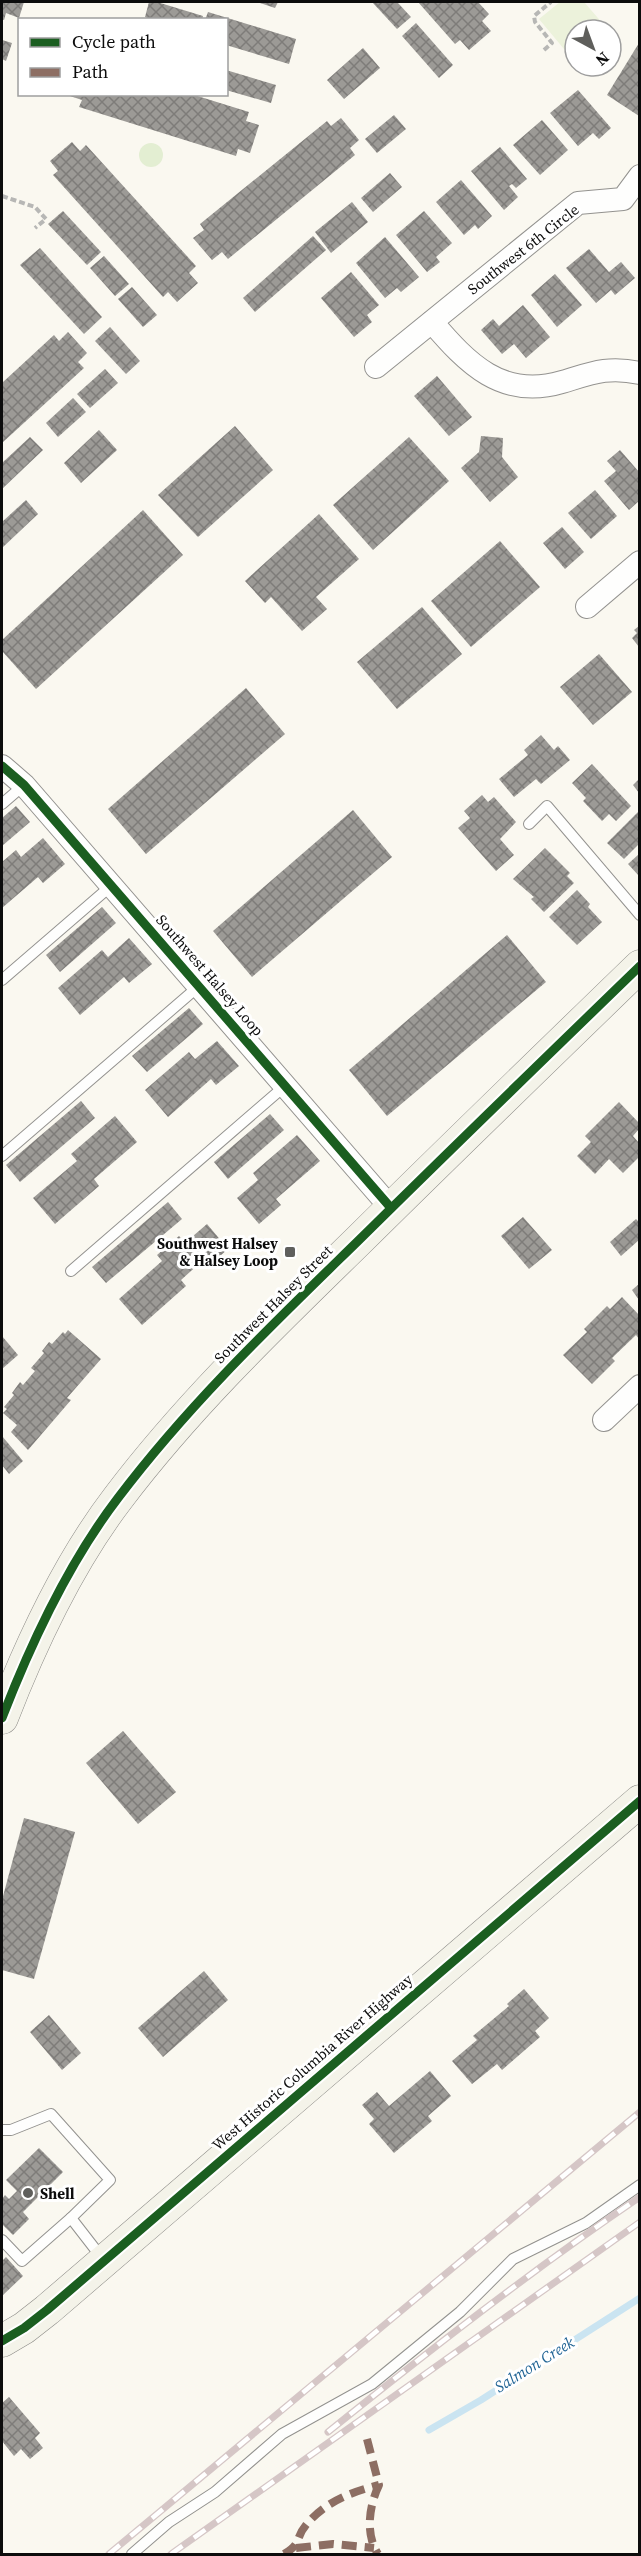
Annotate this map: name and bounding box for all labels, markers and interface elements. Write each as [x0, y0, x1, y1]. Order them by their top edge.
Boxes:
legend [18, 18, 228, 96]
north arrow [563, 18, 623, 78]
text: Cycle path [72, 29, 156, 54]
text: N [591, 47, 614, 72]
text: Path [72, 59, 109, 84]
street label: Southwest 6th Circle [463, 199, 583, 299]
street label: Southwest Halsey Loop [151, 910, 269, 1040]
place label: Southwest Halsey & Halsey Loop [157, 1233, 278, 1271]
street label: Southwest Halsey Street [209, 1240, 337, 1368]
marker: Southwest Halsey & Halsey Loop [283, 1245, 297, 1259]
street label: West Historic Columbia River Highway [207, 1969, 417, 2155]
place label: Shell [40, 2183, 75, 2204]
marker: Shell [21, 2186, 35, 2200]
water label: Salmon Creek [490, 2331, 578, 2397]

